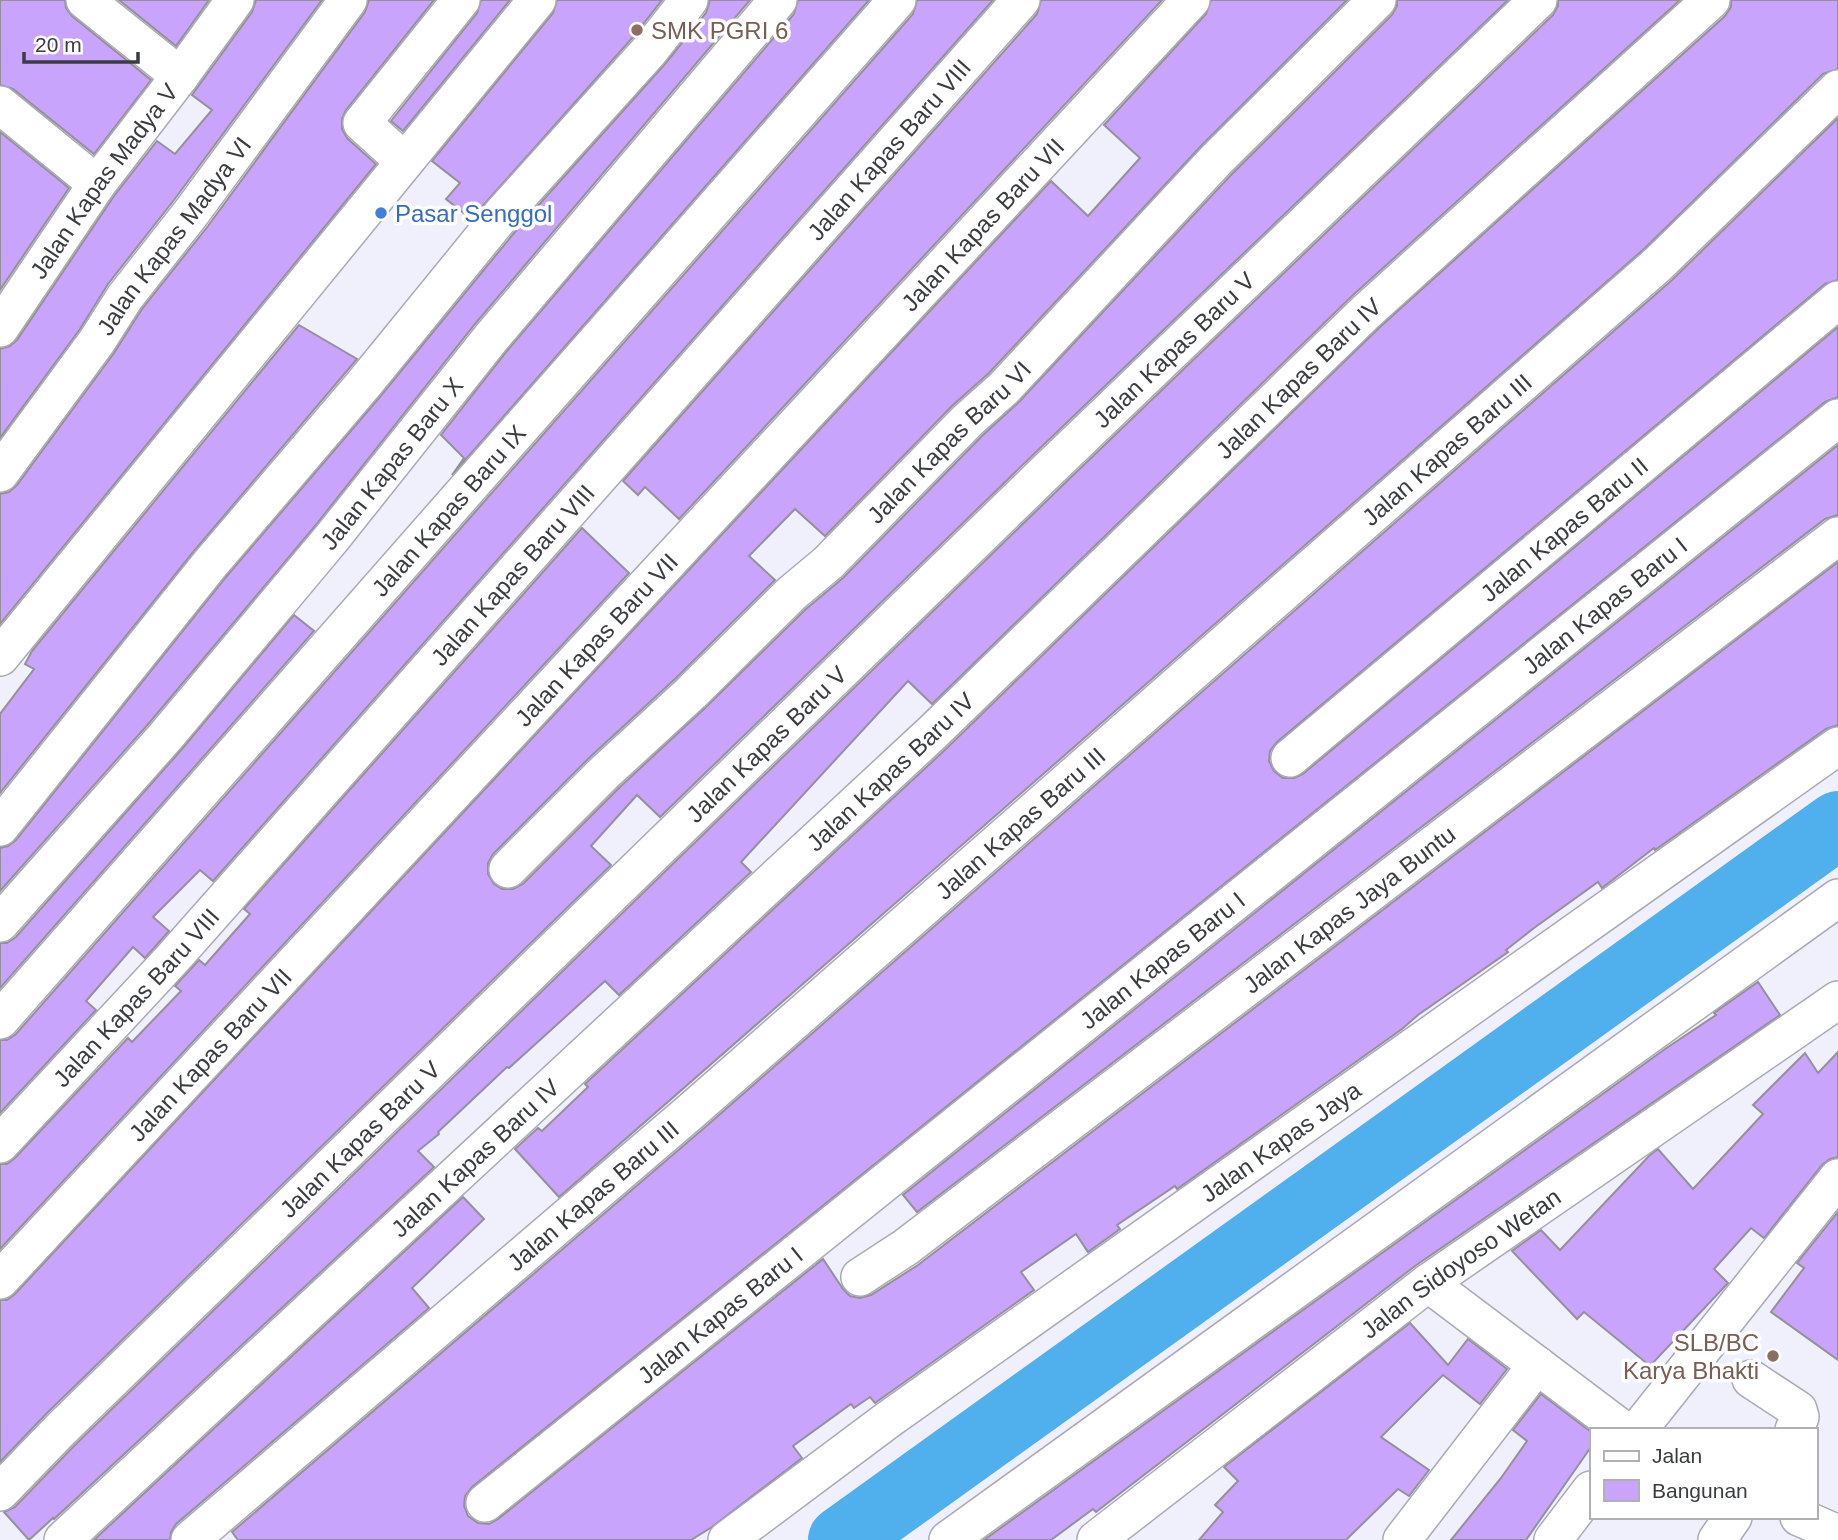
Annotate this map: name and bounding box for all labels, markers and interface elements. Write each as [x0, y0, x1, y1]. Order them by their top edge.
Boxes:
place label: SMK PGRI 6 [651, 17, 788, 44]
scale bar [24, 21, 138, 65]
marker: SMK PGRI 6 [629, 22, 645, 38]
text: 20 m [35, 33, 82, 56]
street label: Jalan Kapas Baru VIII [802, 53, 976, 245]
street label: Jalan Kapas Madya V [24, 78, 183, 283]
street label: Jalan Kapas Madya VI [91, 131, 256, 340]
street label: Jalan Kapas Baru VII [896, 133, 1069, 316]
place label: Pasar Senggol [395, 200, 552, 227]
marker: Pasar Senggol [373, 205, 389, 221]
street label: Jalan Kapas Baru V [1088, 266, 1260, 433]
street label: Jalan Kapas Baru IV [1210, 292, 1386, 464]
street label: Jalan Kapas Baru VI [861, 355, 1036, 528]
street label: Jalan Kapas Baru III [1356, 368, 1537, 531]
street label: Jalan Kapas Baru X [315, 372, 468, 555]
street label: Jalan Kapas Baru IX [366, 419, 531, 601]
street label: Jalan Kapas Baru II [1475, 451, 1653, 607]
street label: Jalan Kapas Baru VIII [424, 478, 600, 670]
street label: Jalan Kapas Baru I [1516, 531, 1692, 681]
street label: Jalan Kapas Baru VII [508, 548, 682, 732]
street label: Jalan Kapas Baru V [681, 660, 852, 827]
street label: Jalan Kapas Baru IV [801, 687, 979, 856]
street label: Jalan Kapas Baru III [930, 741, 1110, 904]
street label: Jalan Kapas Jaya Buntu [1238, 820, 1460, 998]
street label: Jalan Kapas Baru I [1075, 886, 1250, 1034]
street label: Jalan Kapas Baru VIII [47, 901, 223, 1093]
street label: Jalan Kapas Baru VII [121, 962, 295, 1146]
street label: Jalan Kapas Baru V [274, 1055, 445, 1223]
street label: Jalan Kapas Baru IV [385, 1073, 564, 1242]
street label: Jalan Kapas Jaya [1195, 1075, 1366, 1207]
street label: Jalan Kapas Baru III [502, 1115, 684, 1276]
street label: Jalan Sidoyoso Wetan [1356, 1182, 1565, 1343]
street label: Jalan Kapas Baru I [632, 1241, 807, 1389]
place label: SLB/BC Karya Bhakti [1623, 1329, 1759, 1384]
marker: SLB/BC Karya Bhakti [1765, 1348, 1781, 1364]
legend [1590, 1428, 1817, 1519]
text: Jalan [1652, 1444, 1702, 1467]
text: Bangunan [1652, 1479, 1748, 1502]

